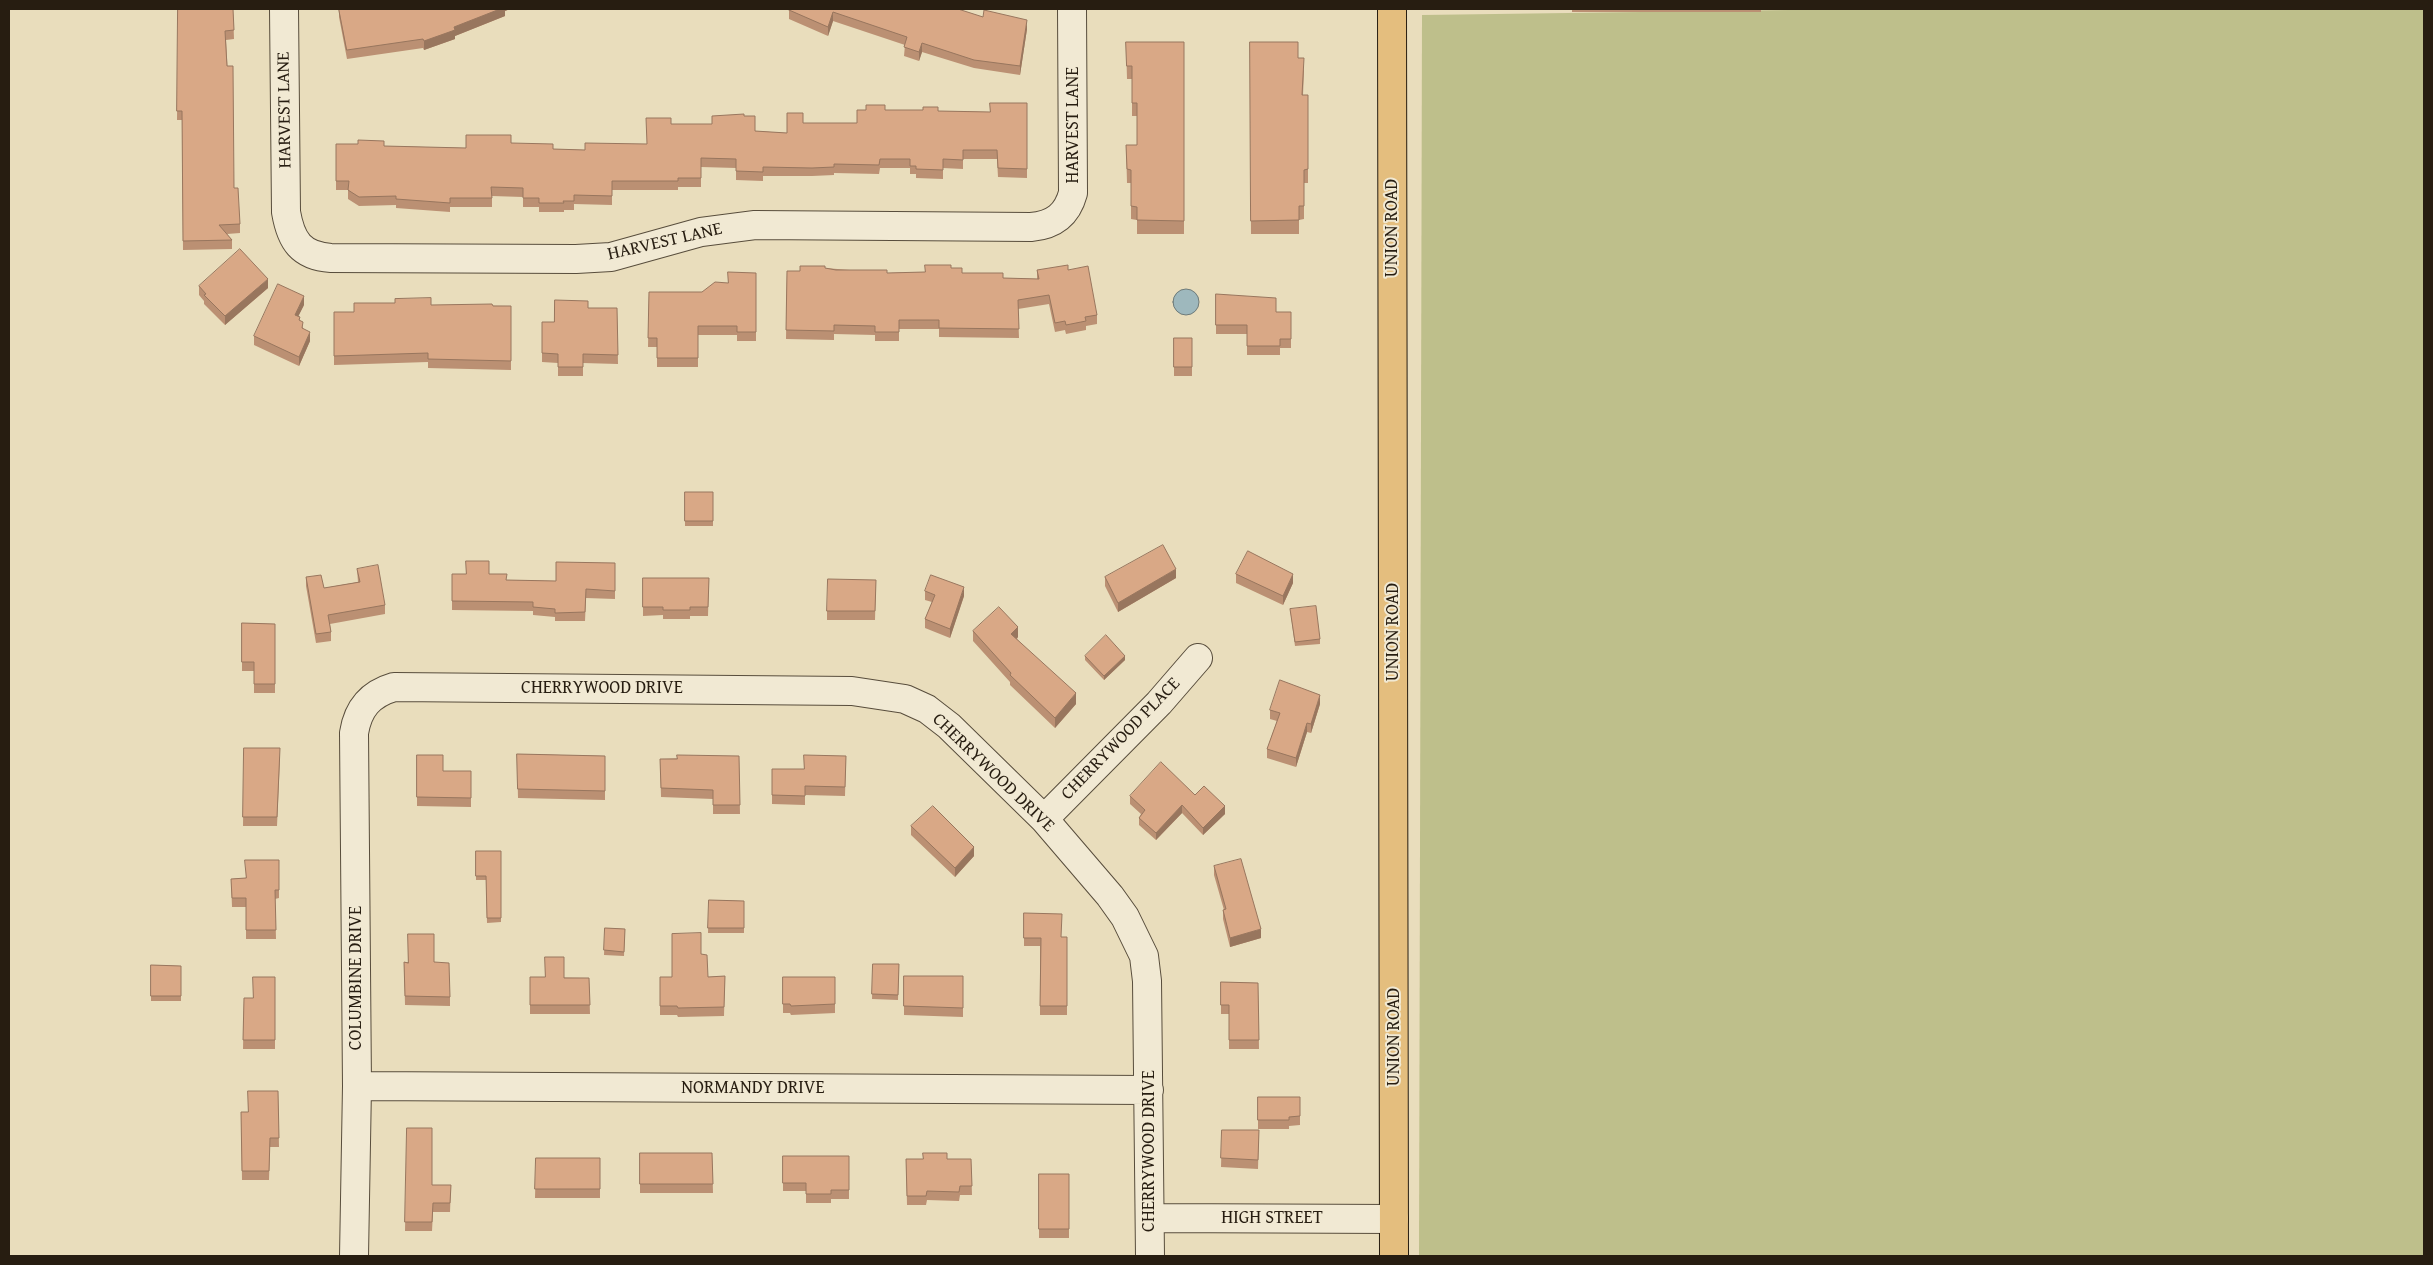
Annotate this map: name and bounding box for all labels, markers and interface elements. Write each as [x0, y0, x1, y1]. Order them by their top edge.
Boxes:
street label: HARVEST LANE [273, 51, 297, 169]
street label: HARVEST LANE [1062, 67, 1084, 183]
street label: UNION ROAD [1381, 179, 1403, 277]
street label: HARVEST LANE [606, 218, 724, 266]
street label: UNION ROAD [1382, 583, 1404, 681]
street label: CHERRYWOOD PLACE [1057, 673, 1185, 805]
street label: CHERRYWOOD DRIVE [521, 677, 683, 699]
street label: CHERRYWOOD DRIVE [927, 709, 1059, 837]
street label: COLUMBINE DRIVE [345, 906, 367, 1050]
street label: UNION ROAD [1383, 988, 1405, 1086]
street label: CHERRYWOOD DRIVE [1138, 1070, 1160, 1232]
street label: NORMANDY DRIVE [681, 1077, 825, 1099]
street label: HIGH STREET [1221, 1207, 1323, 1229]

